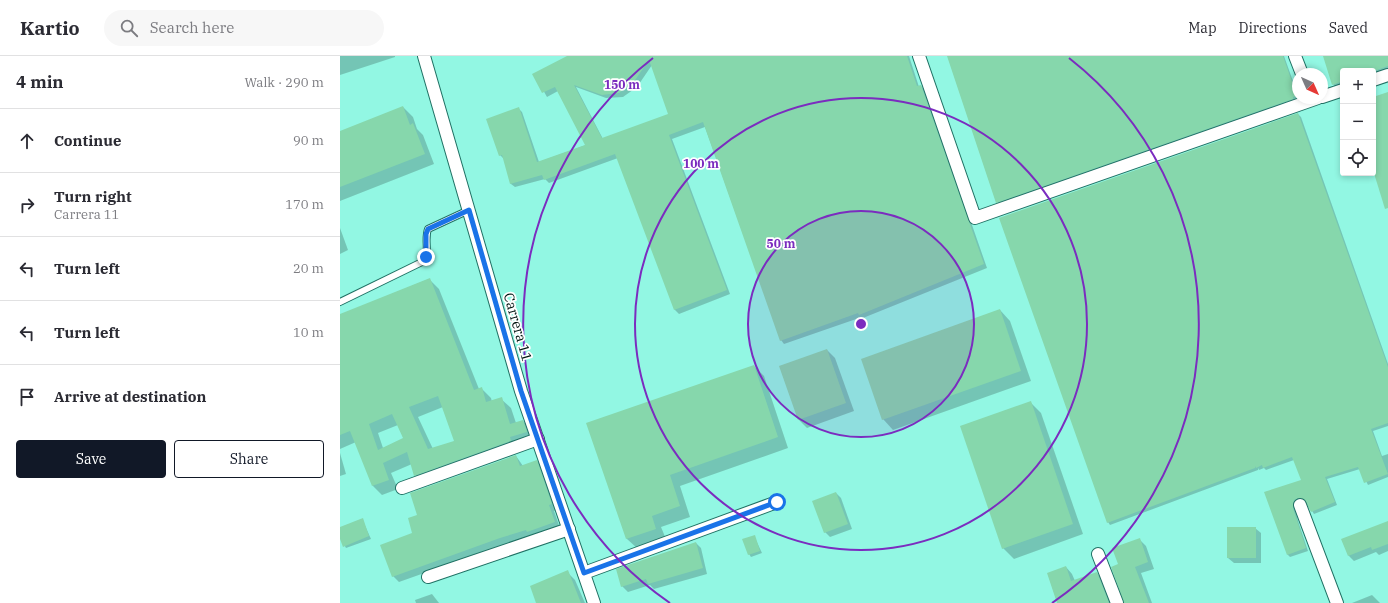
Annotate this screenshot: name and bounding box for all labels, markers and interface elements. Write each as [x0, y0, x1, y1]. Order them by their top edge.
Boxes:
search box [104, 10, 384, 46]
text: Kartio [20, 16, 80, 40]
icon: search [118, 17, 140, 39]
text: Search here [150, 18, 234, 37]
text: Map [1188, 19, 1217, 37]
text: Directions [1239, 19, 1307, 37]
text: Saved [1329, 19, 1368, 37]
north arrow [1292, 68, 1328, 104]
map controls [1340, 68, 1376, 176]
button: + [1340, 68, 1376, 104]
text: 4 min [16, 71, 64, 93]
text: Walk · 290 m [245, 74, 324, 91]
text: 150 m [604, 77, 640, 92]
button: − [1340, 104, 1376, 140]
icon: ahead [16, 130, 38, 152]
text: Continue [54, 131, 121, 150]
text: 90 m [293, 132, 324, 149]
button: locate [1340, 140, 1376, 176]
text: 100 m [683, 156, 719, 171]
text: Turn right [54, 187, 132, 206]
icon: right [16, 194, 38, 216]
text: 170 m [285, 196, 324, 213]
text: Carrera 11 [54, 206, 119, 223]
text: 50 m [767, 236, 796, 251]
route end [417, 248, 435, 266]
icon: left [16, 258, 38, 280]
text: Turn left [54, 259, 120, 278]
text: 20 m [293, 260, 324, 277]
street label: Carrera 11 [500, 291, 536, 363]
centre of rings [854, 317, 868, 331]
icon: left [16, 322, 38, 344]
text: Turn left [54, 323, 120, 342]
text: 10 m [293, 324, 324, 341]
icon: arrive [16, 386, 38, 408]
text: Arrive at destination [54, 387, 206, 406]
button: Save [16, 440, 166, 478]
button: Share [174, 440, 324, 478]
route start [768, 493, 786, 511]

